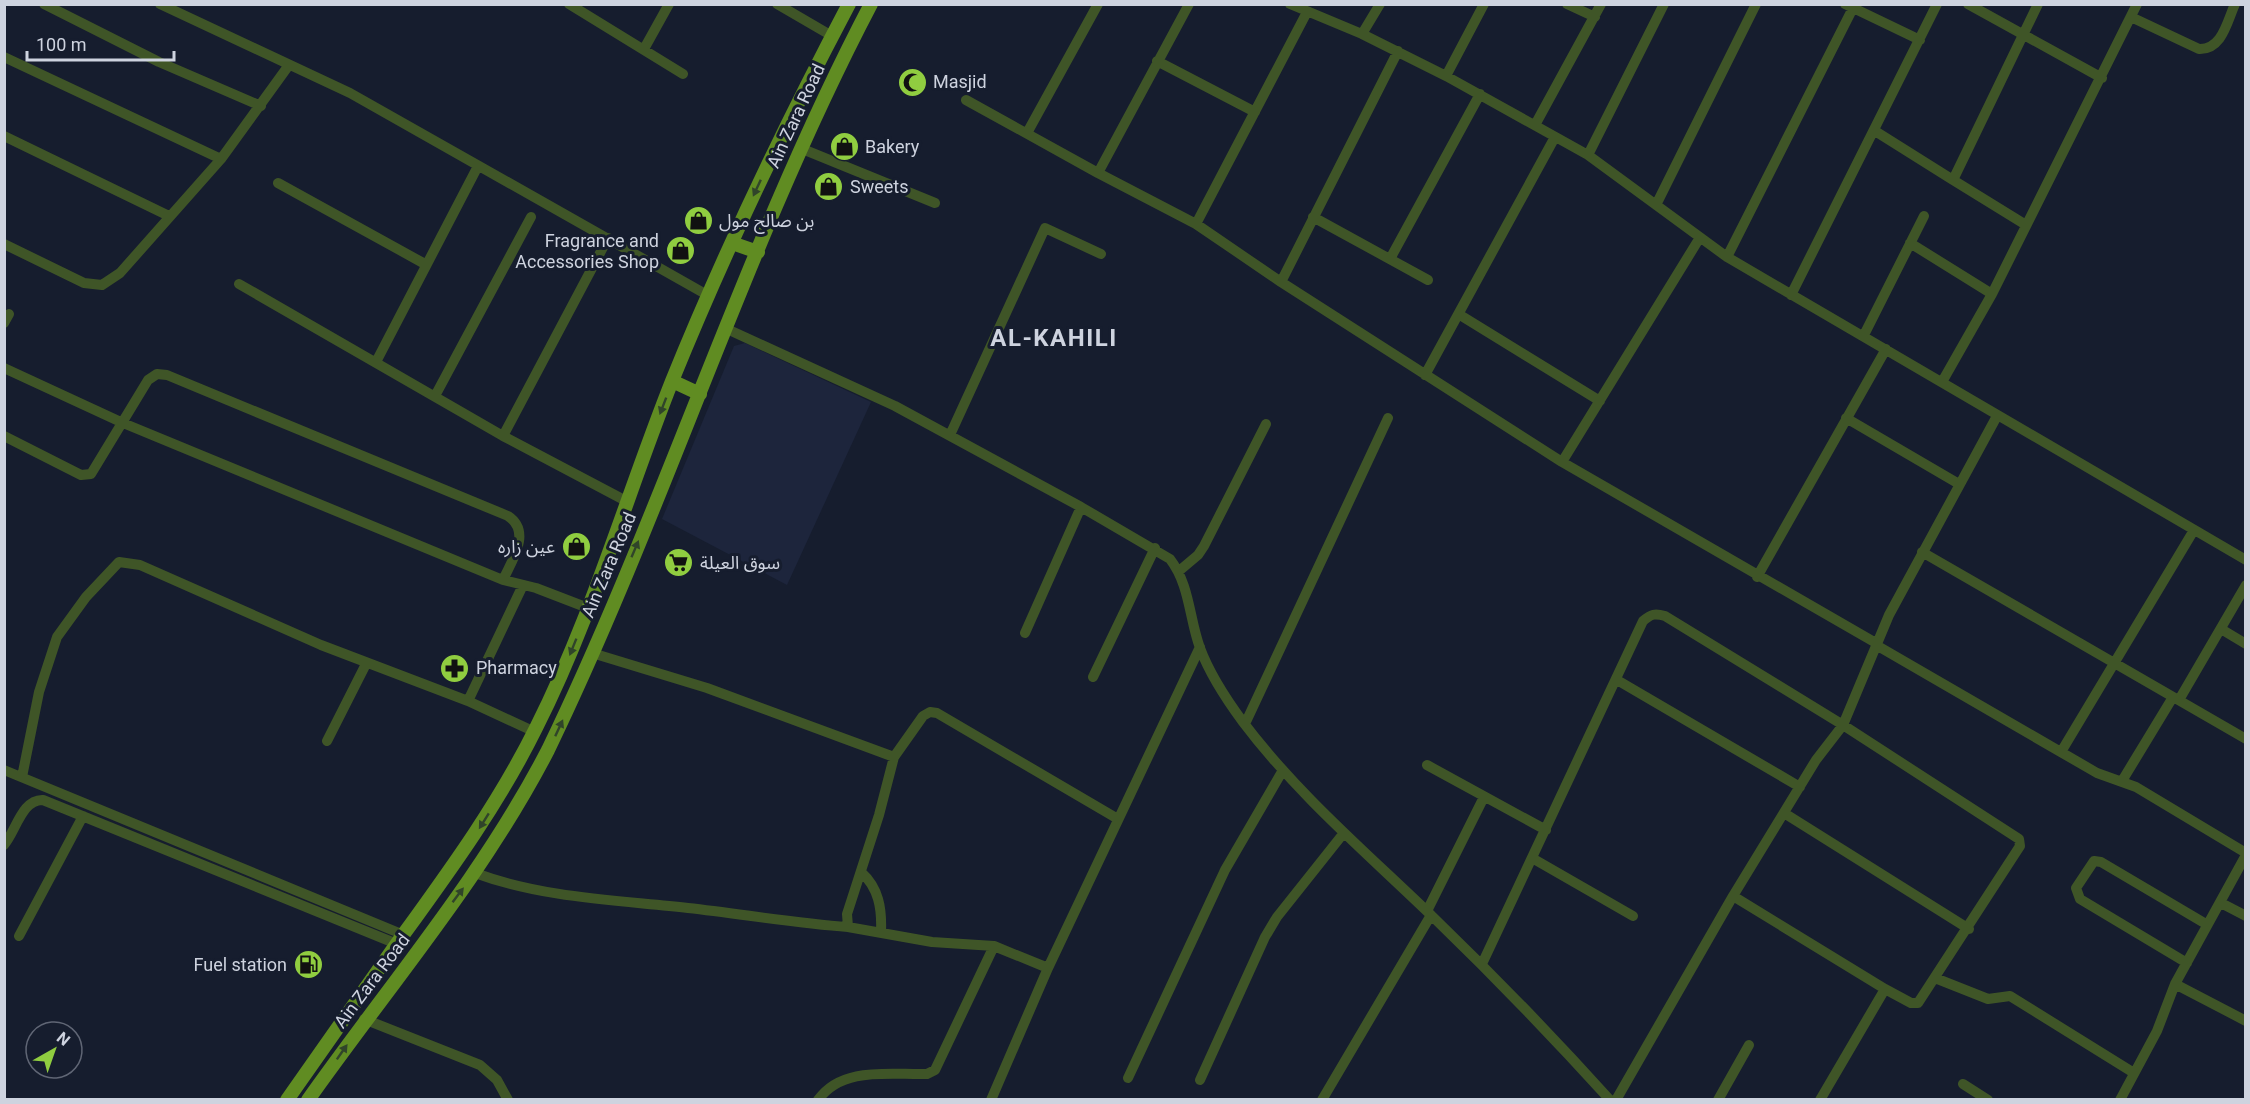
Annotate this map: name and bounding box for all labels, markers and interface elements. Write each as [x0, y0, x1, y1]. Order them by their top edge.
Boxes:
scale bar [27, 24, 174, 62]
text: 100 m [36, 34, 87, 55]
street label: Ain Zara Road [762, 60, 829, 171]
mosque icon: Masjid [896, 66, 928, 98]
place label: Masjid [933, 71, 987, 92]
shop icon: Bakery [828, 131, 860, 163]
place label: Bakery [865, 136, 920, 157]
shop icon: Sweets [813, 171, 845, 203]
place label: Sweets [850, 176, 908, 197]
one-way arrow [753, 180, 762, 197]
shop icon: بن صالح مول [682, 205, 714, 237]
place label: بن صالح مول [719, 210, 814, 234]
place label: Fragrance and Accessories Shop [515, 230, 659, 272]
shop icon: Fragrance and Accessories Shop [664, 235, 696, 267]
district label: AL-KAHILI [990, 324, 1118, 352]
one-way arrow [658, 397, 667, 415]
street label: Ain Zara Road [577, 509, 640, 621]
shop icon: عين زاره [560, 531, 592, 563]
place label: عين زاره [498, 536, 555, 558]
one-way arrow [631, 540, 640, 558]
supermarket icon: سوق العيلة [663, 547, 695, 579]
place label: سوق العيلة [700, 552, 780, 574]
one-way arrow [568, 639, 578, 657]
pharmacy icon: Pharmacy [439, 652, 471, 684]
place label: Pharmacy [476, 657, 557, 678]
one-way arrow [554, 720, 563, 737]
one-way arrow [478, 812, 489, 829]
one-way arrow [452, 888, 464, 903]
street label: Ain Zara Road [329, 929, 414, 1032]
fuel station icon: Fuel station [292, 949, 324, 981]
place label: Fuel station [193, 954, 287, 975]
north arrow [24, 1020, 84, 1080]
text: N [53, 1028, 74, 1050]
one-way arrow [336, 1044, 348, 1060]

